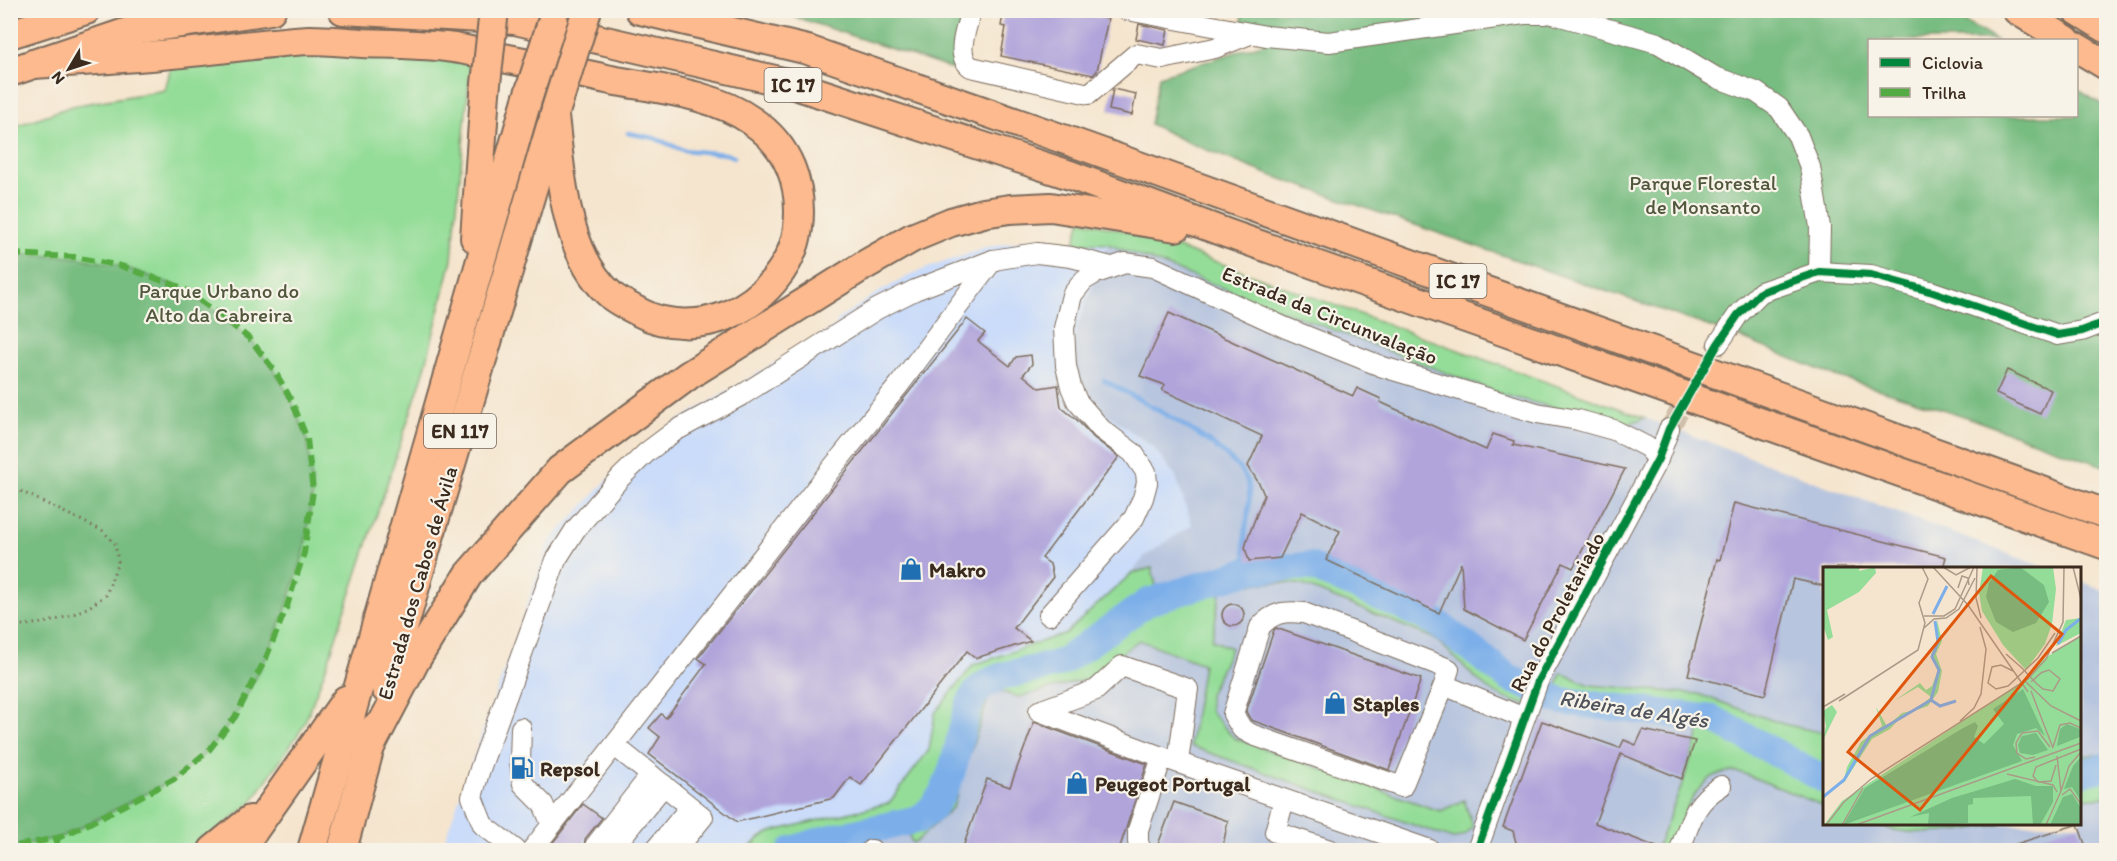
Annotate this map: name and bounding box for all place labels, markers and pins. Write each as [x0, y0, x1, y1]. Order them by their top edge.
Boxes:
shop icon: Makro [898, 556, 924, 582]
place label: Makro [929, 557, 986, 582]
shop icon: Staples [1322, 690, 1348, 716]
place label: Staples [1353, 691, 1419, 717]
fuel station icon: Repsol [509, 755, 535, 781]
place label: Repsol [540, 756, 601, 782]
shop icon: Peugeot Portugal [1064, 770, 1090, 796]
place label: Peugeot Portugal [1095, 771, 1251, 797]

